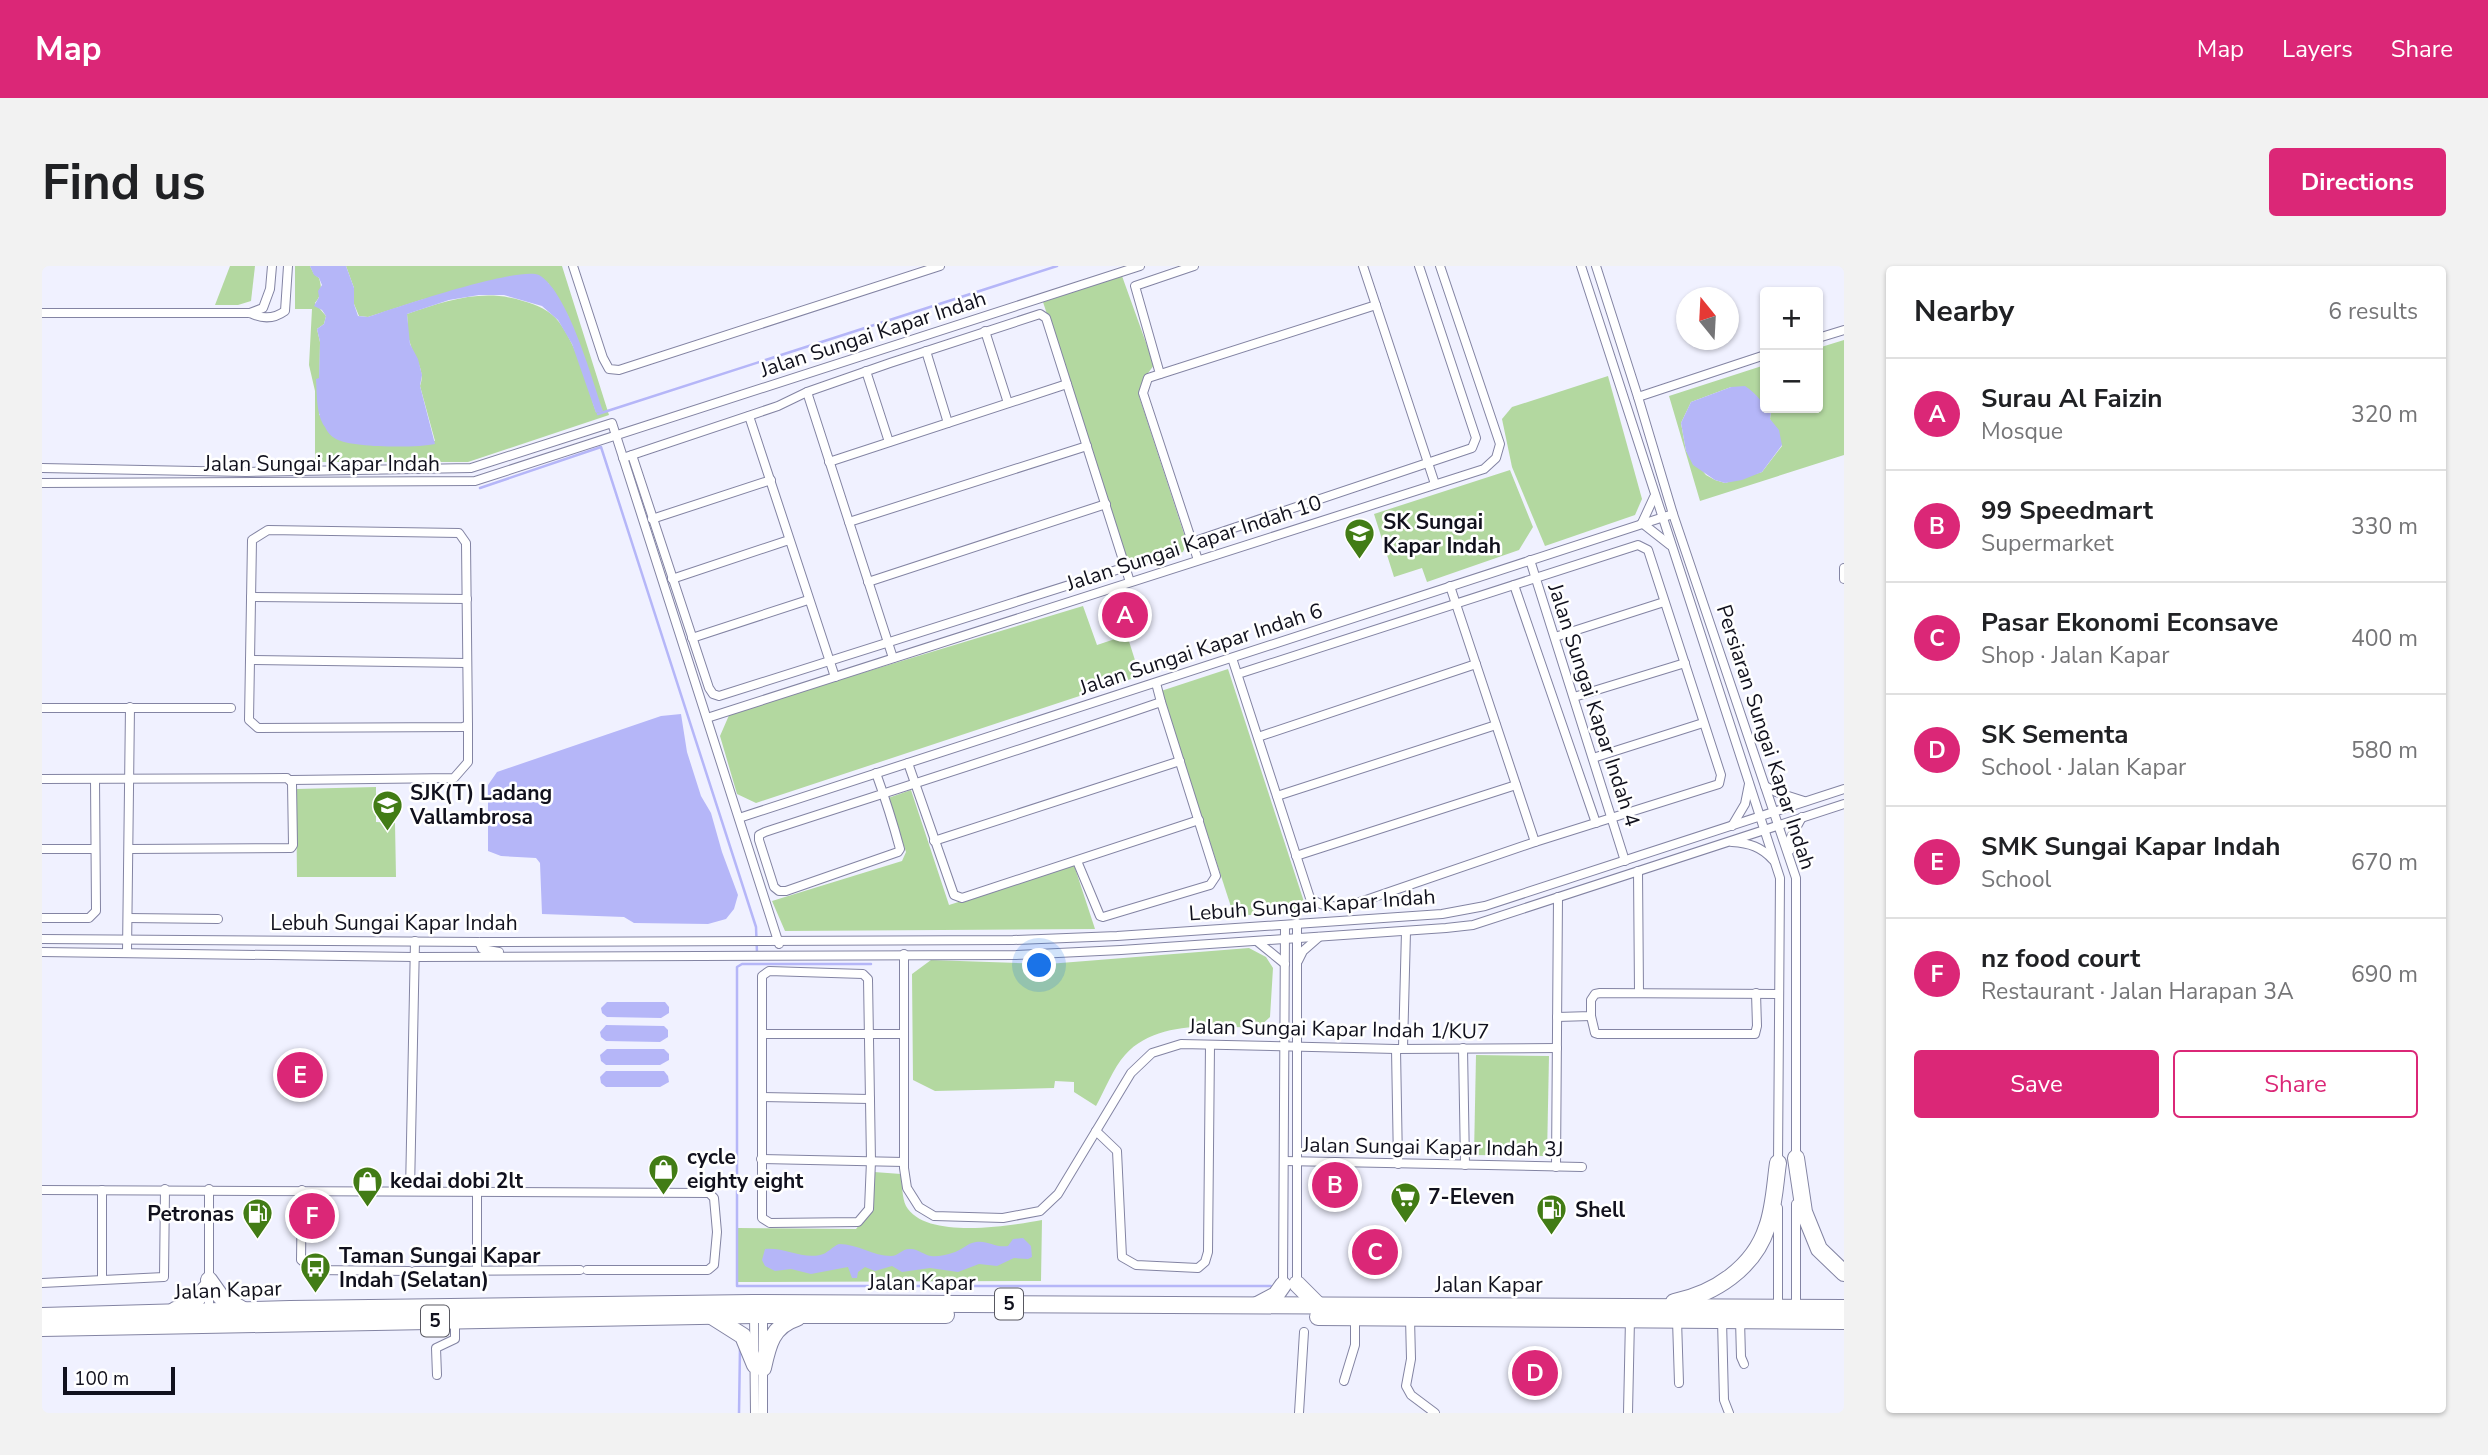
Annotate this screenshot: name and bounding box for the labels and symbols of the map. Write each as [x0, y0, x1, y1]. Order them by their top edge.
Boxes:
street label: Jalan Sungai Kapar Indah [755, 284, 990, 384]
north arrow [1676, 287, 1739, 350]
street label: Jalan Sungai Kapar Indah [203, 450, 440, 478]
street label: Jalan Sungai Kapar Indah 10 [1062, 488, 1325, 598]
place label: SK Sungai Kapar Indah [1383, 508, 1501, 560]
school or university icon: SK Sungai Kapar Indah [1343, 517, 1377, 561]
street label: Jalan Sungai Kapar Indah 4 [1541, 579, 1647, 830]
pin: A [1102, 589, 1148, 641]
street label: Jalan Sungai Kapar Indah 6 [1075, 596, 1326, 702]
street label: Persiaran Sungai Kapar Indah [1710, 601, 1822, 873]
place label: SJK(T) Ladang Vallambrosa [409, 779, 552, 831]
school or university icon: SJK(T) Ladang Vallambrosa [370, 788, 404, 832]
street label: Lebuh Sungai Kapar Indah [1188, 882, 1436, 928]
street label: Lebuh Sungai Kapar Indah [270, 909, 518, 937]
your location [1022, 948, 1056, 982]
street label: Jalan Sungai Kapar Indah 1/KU7 [1187, 1012, 1490, 1046]
pin: E [277, 1049, 323, 1101]
street label: Jalan Sungai Kapar Indah 3J [1301, 1131, 1564, 1163]
place label: cycle eighty eight [687, 1143, 804, 1195]
shop icon: cycle eighty eight [647, 1152, 681, 1196]
pin: B [1312, 1159, 1358, 1211]
shop icon: kedai dobi 2lt [350, 1164, 384, 1208]
place label: kedai dobi 2lt [390, 1167, 524, 1195]
supermarket icon: 7-Eleven [1388, 1180, 1422, 1224]
place label: 7-Eleven [1428, 1183, 1515, 1211]
pin: F [289, 1190, 335, 1242]
fuel station icon: Shell [1535, 1193, 1569, 1237]
place label: Shell [1575, 1196, 1626, 1224]
fuel station icon: Petronas [240, 1197, 274, 1241]
place label: Petronas [147, 1200, 234, 1228]
pin: C [1352, 1226, 1398, 1278]
place label: Taman Sungai Kapar Indah (Selatan) [339, 1242, 541, 1294]
bus stop icon: Taman Sungai Kapar Indah (Selatan) [299, 1251, 333, 1295]
street label: Jalan Kapar [867, 1269, 976, 1297]
street label: Jalan Kapar [1434, 1271, 1543, 1299]
street label: Jalan Kapar [173, 1274, 283, 1306]
road number: 5 [995, 1288, 1023, 1320]
road number: 5 [421, 1306, 449, 1336]
pin: D [1512, 1347, 1558, 1399]
scale bar [63, 1364, 175, 1396]

